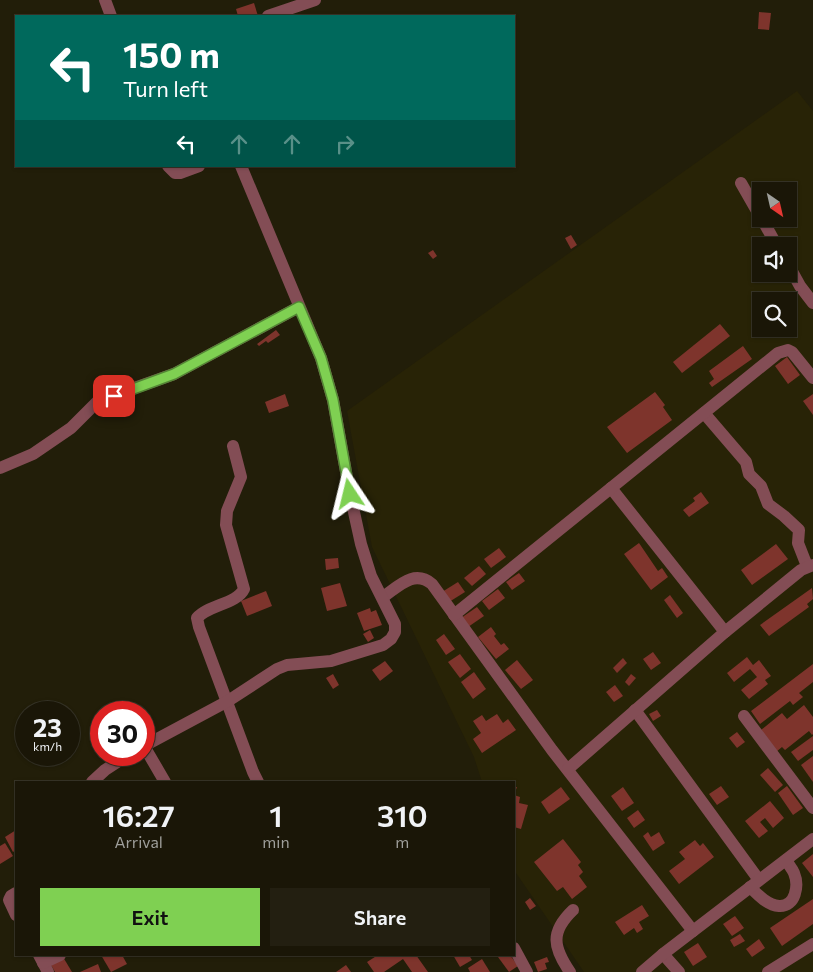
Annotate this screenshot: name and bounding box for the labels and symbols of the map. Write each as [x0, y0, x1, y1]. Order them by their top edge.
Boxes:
north arrow [752, 182, 798, 228]
pin [93, 375, 135, 417]
position arrow [323, 467, 375, 519]
speed limit sign: 30 [90, 701, 155, 766]

